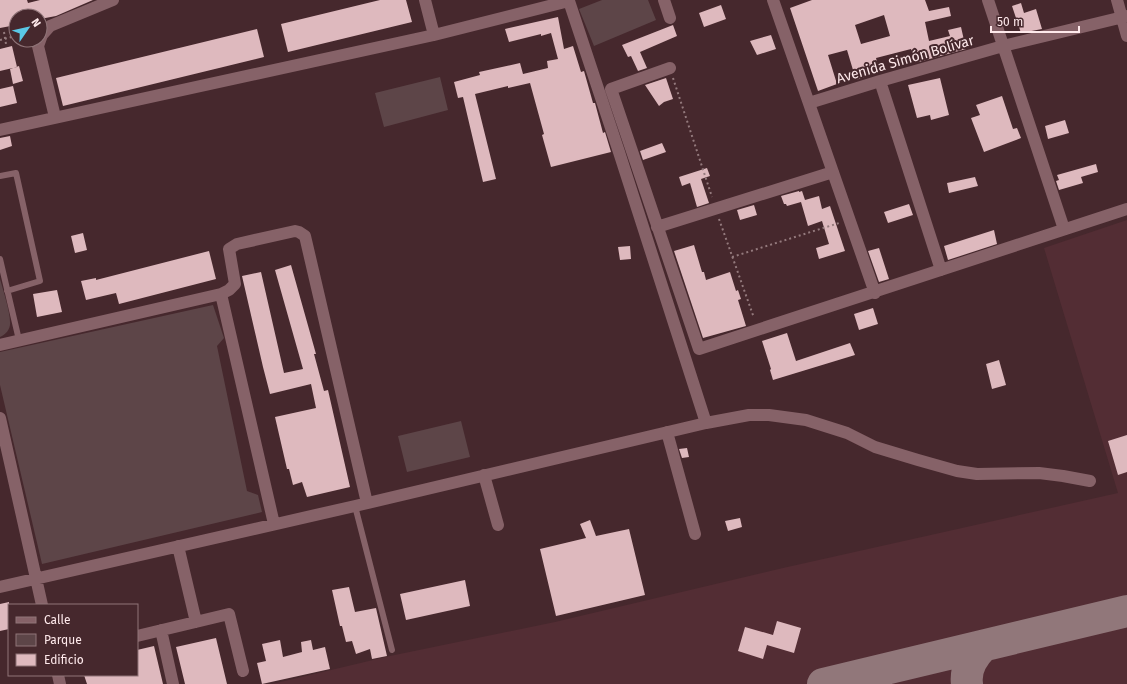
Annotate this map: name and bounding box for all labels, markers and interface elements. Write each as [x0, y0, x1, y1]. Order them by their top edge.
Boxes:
north arrow [8, 8, 48, 48]
scale bar [991, 8, 1079, 34]
text: 50 m [997, 15, 1023, 29]
text: N [28, 16, 43, 29]
street label: Avenida Simón Bolívar [834, 32, 977, 87]
legend [8, 604, 138, 676]
text: Calle [44, 613, 71, 627]
text: Parque [44, 633, 82, 647]
text: Edificio [44, 653, 84, 667]

